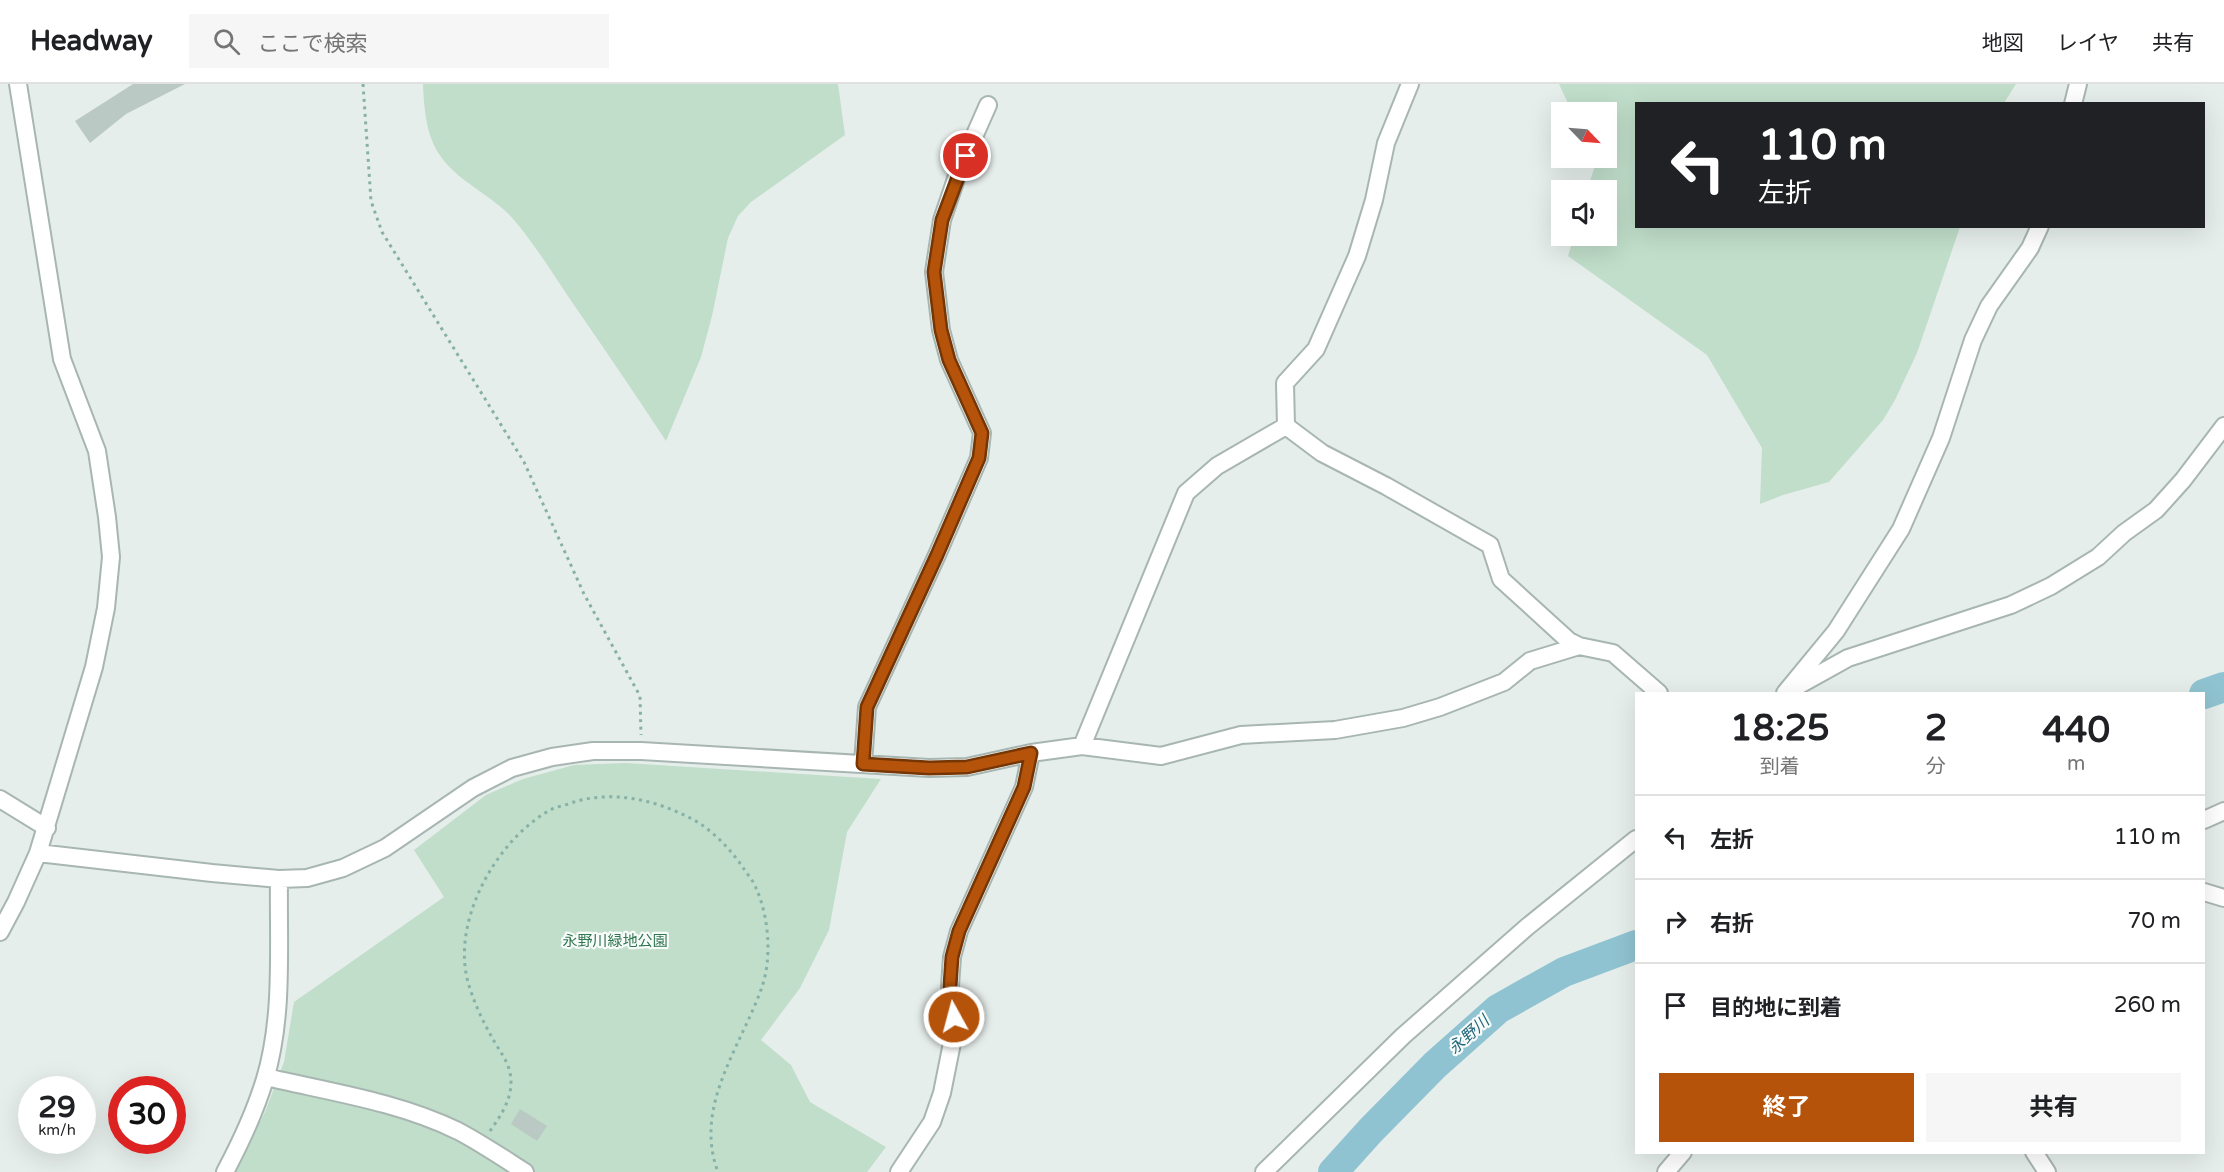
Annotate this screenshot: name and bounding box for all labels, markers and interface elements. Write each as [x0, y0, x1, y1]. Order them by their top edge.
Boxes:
search box [189, 14, 609, 68]
text: Headway [30, 24, 153, 58]
icon: search [210, 25, 243, 58]
text: ここで検索 [258, 31, 368, 57]
text: 地図 [1982, 31, 2024, 56]
text: レイヤ [2057, 31, 2119, 56]
text: 共有 [2152, 31, 2194, 56]
north arrow [1551, 102, 1617, 168]
map controls [1551, 102, 1617, 246]
text: 110 m [1758, 120, 1887, 171]
icon: left [1659, 126, 1737, 204]
pin [940, 130, 991, 181]
icon: arrive [949, 139, 982, 172]
text: 左折 [1758, 177, 1812, 210]
button: sound [1551, 180, 1617, 246]
text: 18:25 [1730, 707, 1830, 750]
text: 2 [1925, 707, 1947, 750]
text: 440 [2042, 709, 2110, 752]
text: m [2067, 752, 2085, 776]
text: 到着 [1760, 755, 1800, 779]
text: 分 [1926, 755, 1946, 779]
icon: left [1659, 821, 1692, 854]
text: 110 m [2114, 824, 2181, 850]
text: 左折 [1710, 827, 1754, 853]
icon: right [1659, 905, 1692, 938]
text: 70 m [2127, 908, 2181, 934]
text: 右折 [1710, 911, 1754, 937]
park label: 永野川緑地公園 [562, 932, 668, 950]
position arrow [922, 985, 986, 1049]
icon: arrive [1659, 989, 1692, 1022]
text: 260 m [2114, 992, 2181, 1018]
text: 目的地に到着 [1710, 995, 1842, 1021]
water label: 永野川 [1444, 1010, 1495, 1058]
button: 終了 [1659, 1073, 1914, 1142]
button: 共有 [1926, 1073, 2181, 1142]
speed limit sign: 30 [108, 1076, 186, 1154]
text: 29 [38, 1089, 76, 1126]
text: km/h [38, 1121, 76, 1139]

